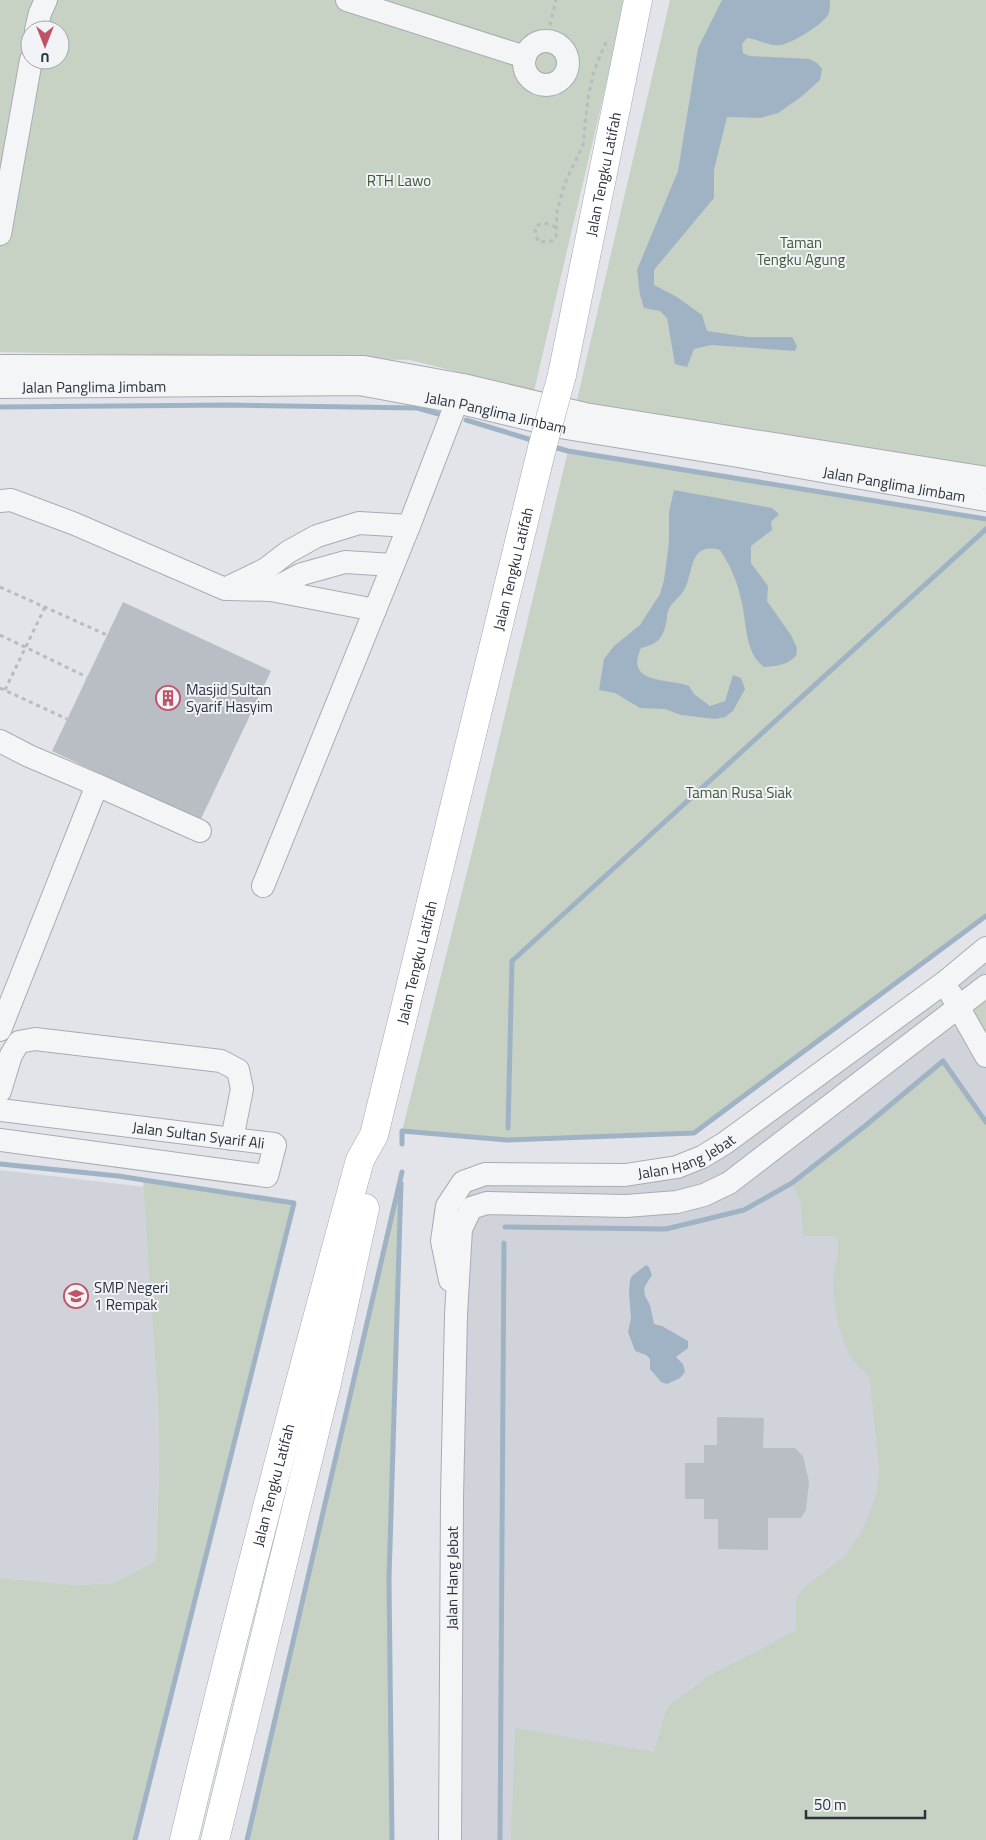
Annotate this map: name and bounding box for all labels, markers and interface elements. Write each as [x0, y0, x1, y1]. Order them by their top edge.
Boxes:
north arrow [20, 20, 70, 70]
text: U [40, 48, 50, 69]
street label: Jalan Tengku Latifah [579, 110, 627, 238]
park label: RTH Lawo [367, 169, 431, 192]
park label: Taman Tengku Agung [757, 231, 846, 271]
street label: Jalan Panglima Jimbam [22, 374, 166, 398]
street label: Jalan Panglima Jimbam [423, 385, 569, 439]
street label: Jalan Panglima Jimbam [821, 460, 968, 508]
street label: Jalan Tengku Latifah [486, 505, 539, 633]
place label: Masjid Sultan Syarif Hasyim [186, 678, 273, 718]
building icon: Masjid Sultan Syarif Hasyim [155, 685, 181, 711]
park label: Taman Rusa Siak [686, 781, 792, 804]
street label: Jalan Tengku Latifah [390, 898, 442, 1026]
street label: Jalan Sultan Syarif Ali [131, 1115, 266, 1154]
street label: Jalan Hang Jebat [636, 1127, 740, 1184]
place label: SMP Negeri 1 Rempak [94, 1276, 168, 1316]
school or university icon: SMP Negeri 1 Rempak [63, 1283, 89, 1309]
street label: Jalan Tengku Latifah [246, 1421, 300, 1549]
street label: Jalan Hang Jebat [440, 1525, 463, 1630]
scale bar [806, 1788, 925, 1820]
text: 50 m [814, 1793, 847, 1816]

